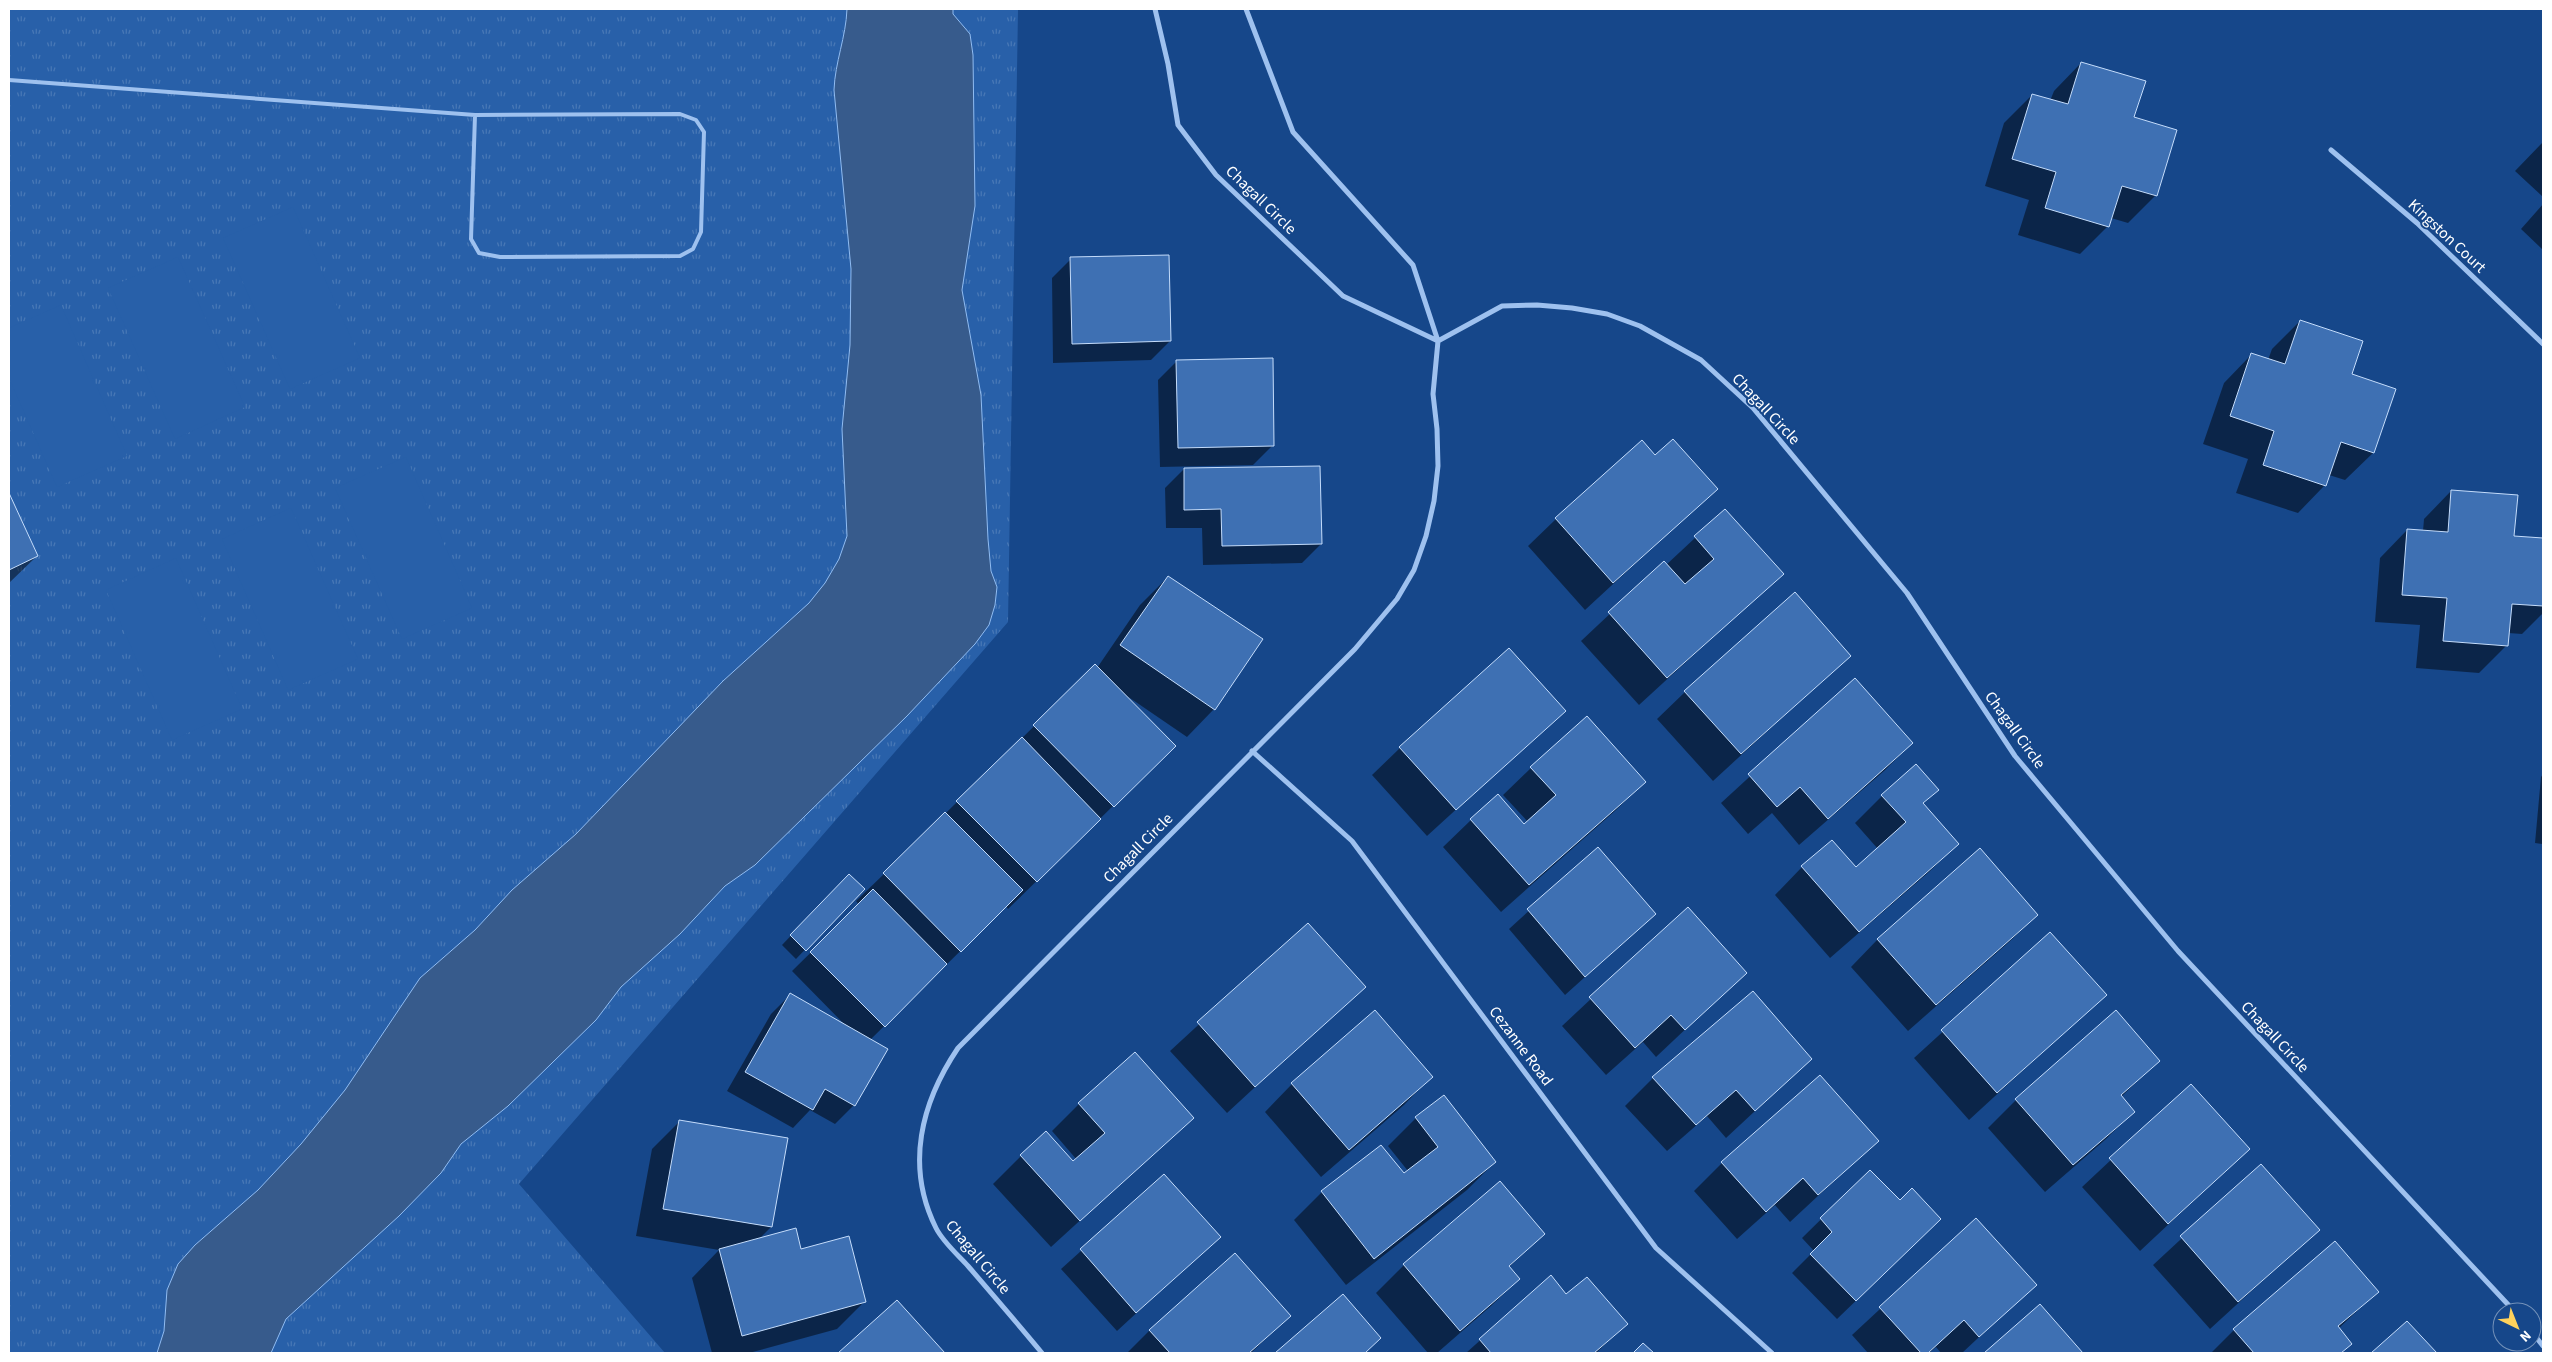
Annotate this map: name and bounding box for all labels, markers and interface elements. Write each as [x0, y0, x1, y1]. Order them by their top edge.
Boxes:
street label: Chagall Circle [1221, 161, 1301, 240]
street label: Kingston Court [2403, 194, 2491, 278]
street label: Chagall Circle [1727, 368, 1805, 450]
street label: Chagall Circle [1979, 687, 2051, 773]
street label: Chagall Circle [1098, 808, 1178, 888]
street label: Chagall Circle [2236, 996, 2314, 1078]
street label: Cezanne Road [1484, 1002, 1558, 1090]
street label: Chagall Circle [940, 1215, 1016, 1299]
north arrow [2492, 1302, 2542, 1352]
text: N [2515, 1325, 2535, 1346]

